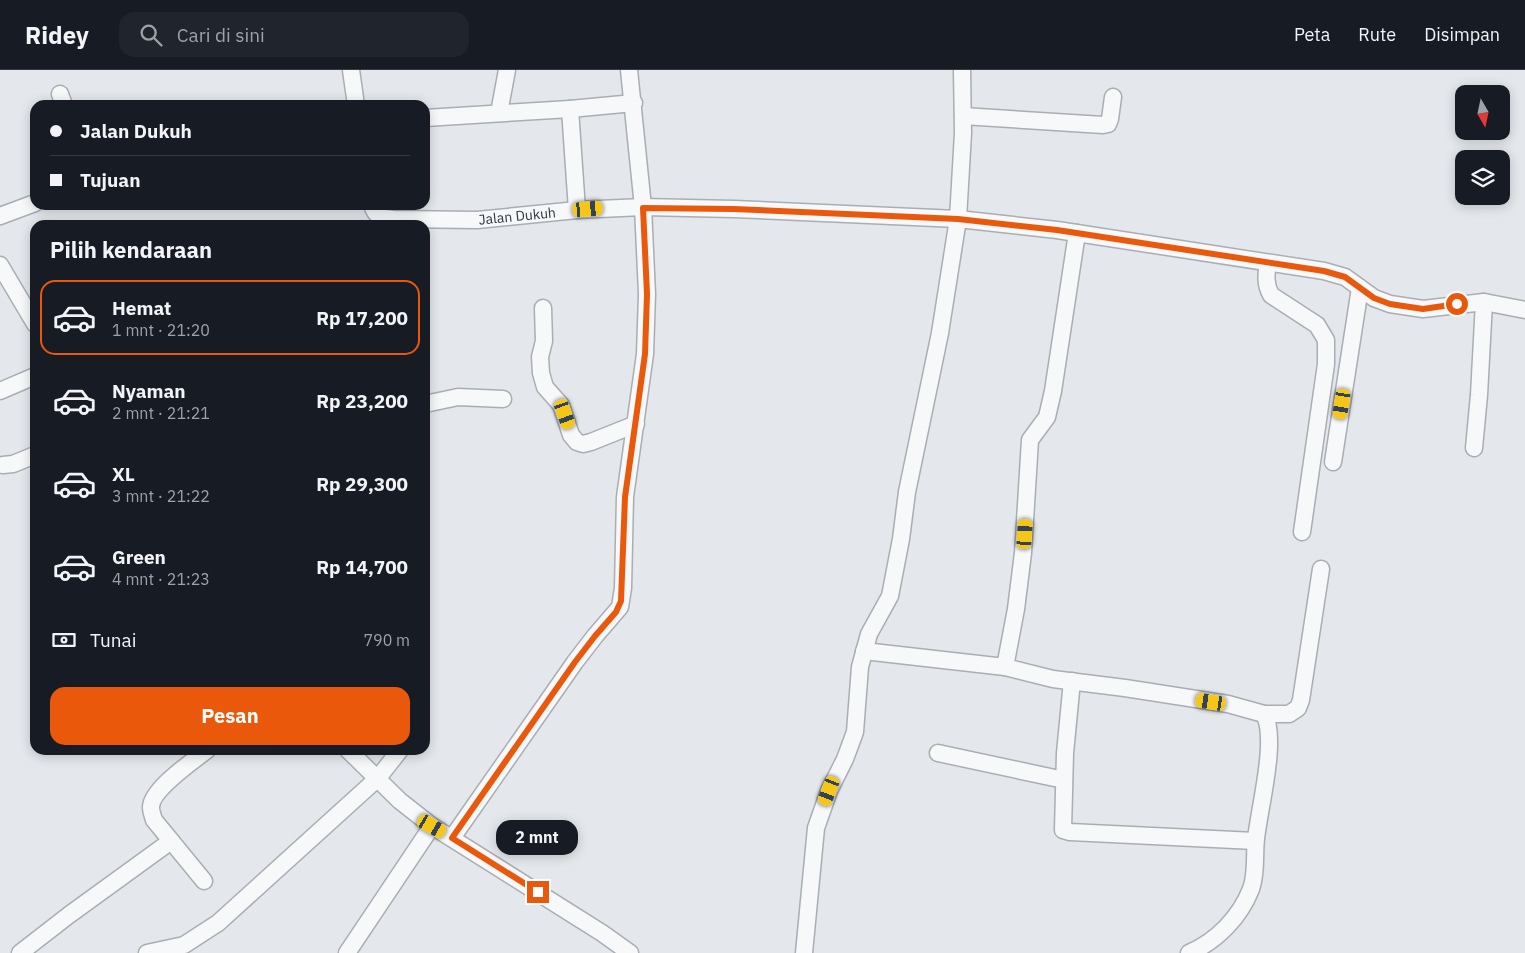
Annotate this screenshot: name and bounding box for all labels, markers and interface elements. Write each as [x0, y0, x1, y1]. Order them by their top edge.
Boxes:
search box [119, 12, 469, 57]
text: Ridey [25, 19, 89, 51]
icon: search [137, 21, 165, 49]
text: Cari di sini [177, 23, 265, 47]
text: Peta [1294, 23, 1330, 46]
text: Rute [1358, 23, 1396, 46]
text: Disimpan [1424, 23, 1500, 46]
north arrow [1455, 85, 1510, 140]
map controls [1455, 85, 1510, 205]
text: Jalan Dukuh [80, 119, 192, 143]
button: layers [1455, 150, 1510, 205]
text: Tujuan [80, 168, 140, 192]
car [572, 200, 603, 218]
street label: Jalan Dukuh [478, 203, 557, 229]
text: Pilih kendaraan [50, 235, 212, 264]
route start [1446, 293, 1468, 315]
icon: car [52, 295, 97, 340]
text: Hemat [112, 296, 171, 320]
text: Rp 17,200 [316, 306, 408, 330]
text: 1 mnt · 21:20 [112, 320, 210, 340]
icon: car [52, 378, 97, 423]
text: Nyaman [112, 379, 186, 403]
car [1332, 388, 1351, 420]
text: Rp 23,200 [316, 389, 408, 413]
car [552, 397, 577, 431]
text: 2 mnt · 21:21 [112, 403, 210, 423]
icon: car [52, 461, 97, 506]
text: XL [112, 462, 135, 486]
text: Rp 29,300 [316, 472, 408, 496]
text: 3 mnt · 21:22 [112, 486, 210, 506]
car [1016, 519, 1033, 549]
icon: car [52, 544, 97, 589]
text: Green [112, 545, 166, 569]
text: Rp 14,700 [316, 555, 408, 579]
text: 4 mnt · 21:23 [112, 569, 210, 589]
icon: cash [50, 626, 78, 654]
text: Tunai [90, 628, 136, 652]
text: 790 m [363, 630, 410, 650]
button: Pesan [50, 687, 410, 745]
car [1195, 692, 1226, 712]
car [816, 774, 841, 808]
car [415, 812, 448, 840]
callout: 2 mnt [497, 820, 579, 854]
text: 2 mnt [515, 827, 559, 847]
route end [527, 881, 549, 903]

